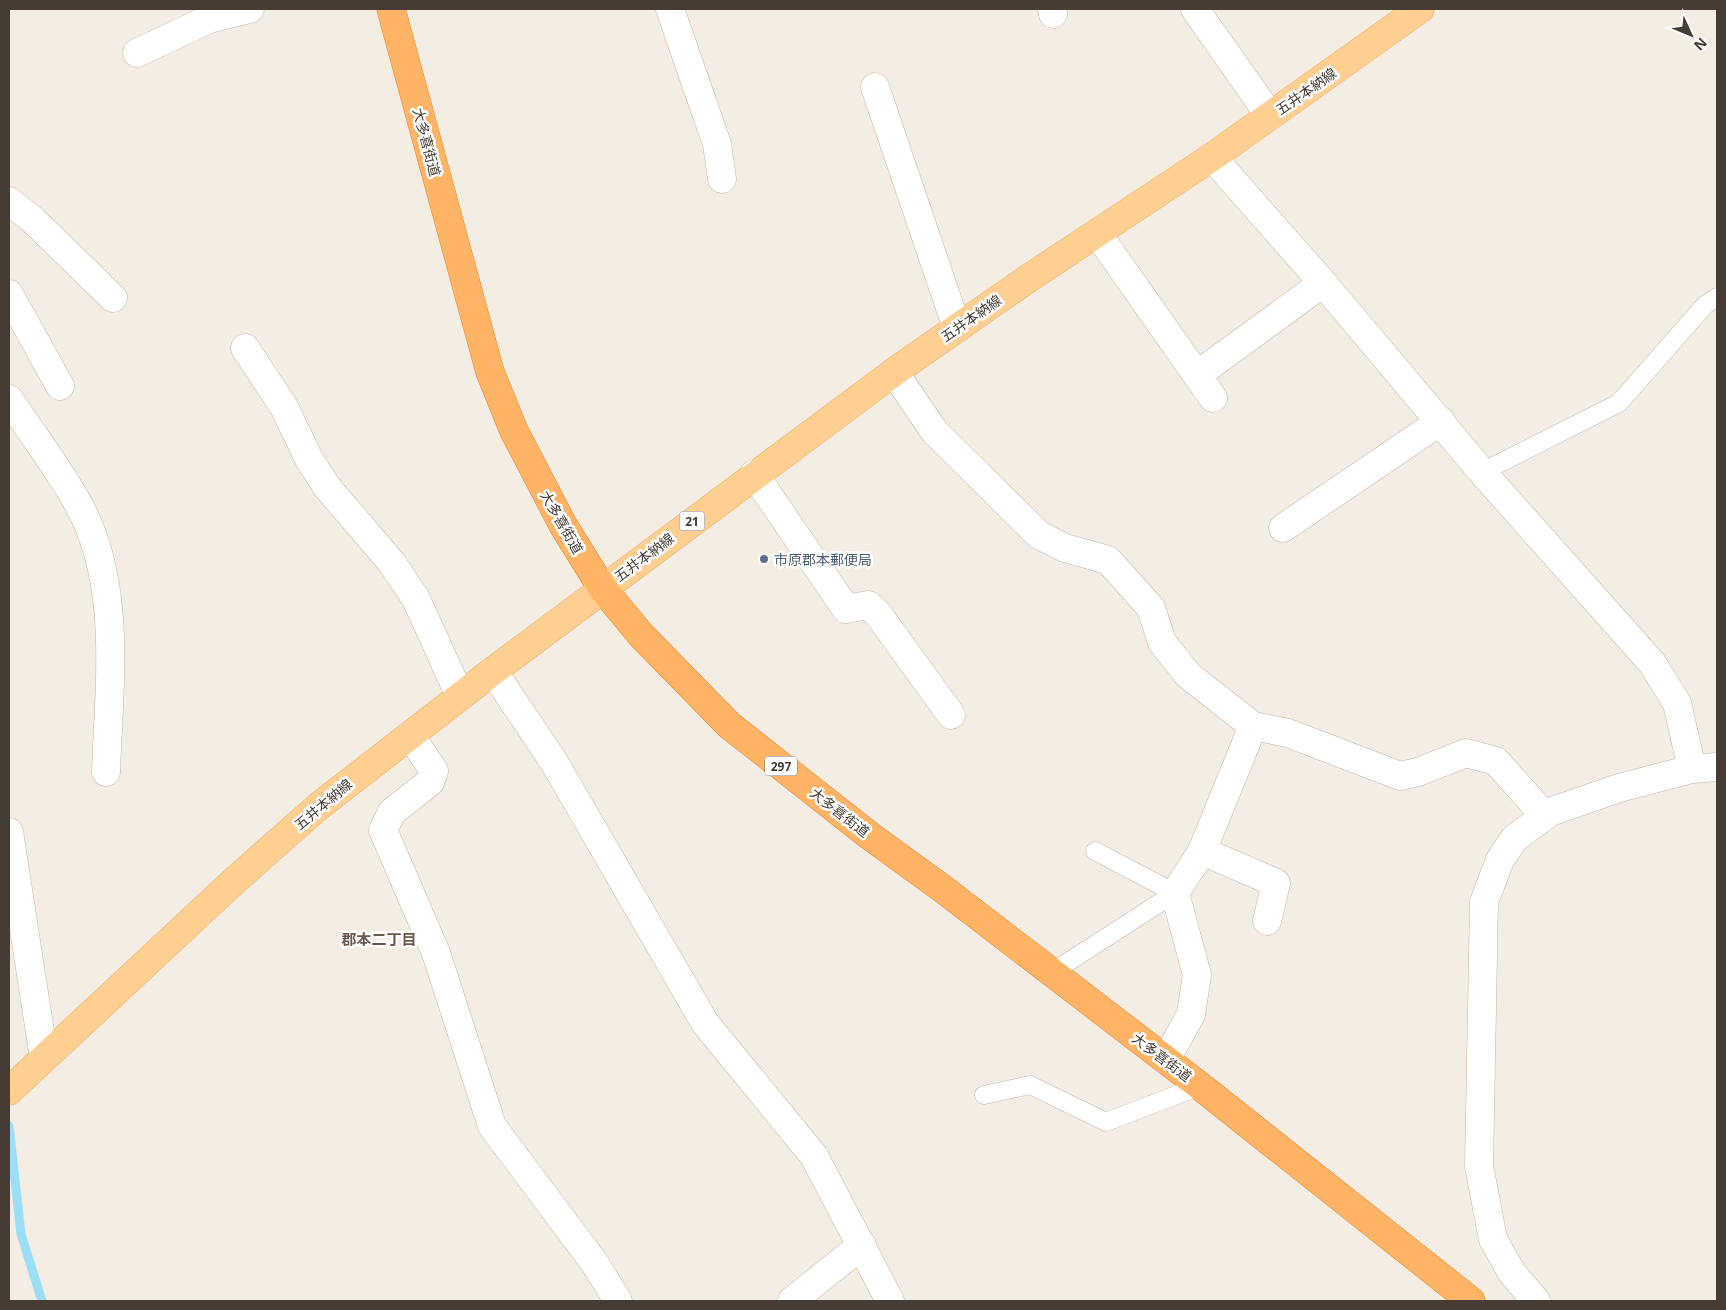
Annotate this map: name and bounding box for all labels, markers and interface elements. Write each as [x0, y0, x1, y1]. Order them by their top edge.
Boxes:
north arrow [1666, 10, 1716, 60]
text: N [1690, 34, 1712, 55]
street label: 五井本納線 [1272, 63, 1340, 119]
street label: 大多喜街道 [409, 106, 445, 178]
street label: 五井本納線 [937, 290, 1005, 346]
street label: 大多喜街道 [536, 487, 588, 557]
road number: 21 [680, 512, 704, 530]
street label: 五井本納線 [610, 528, 678, 586]
place label: 市原郡本郵便局 [774, 550, 872, 569]
marker: 市原郡本郵便局 [758, 553, 770, 565]
road number: 297 [765, 756, 797, 776]
street label: 五井本納線 [290, 774, 356, 834]
street label: 大多喜街道 [807, 783, 873, 841]
district label: 郡本二丁目 [341, 929, 417, 949]
street label: 大多喜街道 [1128, 1028, 1196, 1086]

